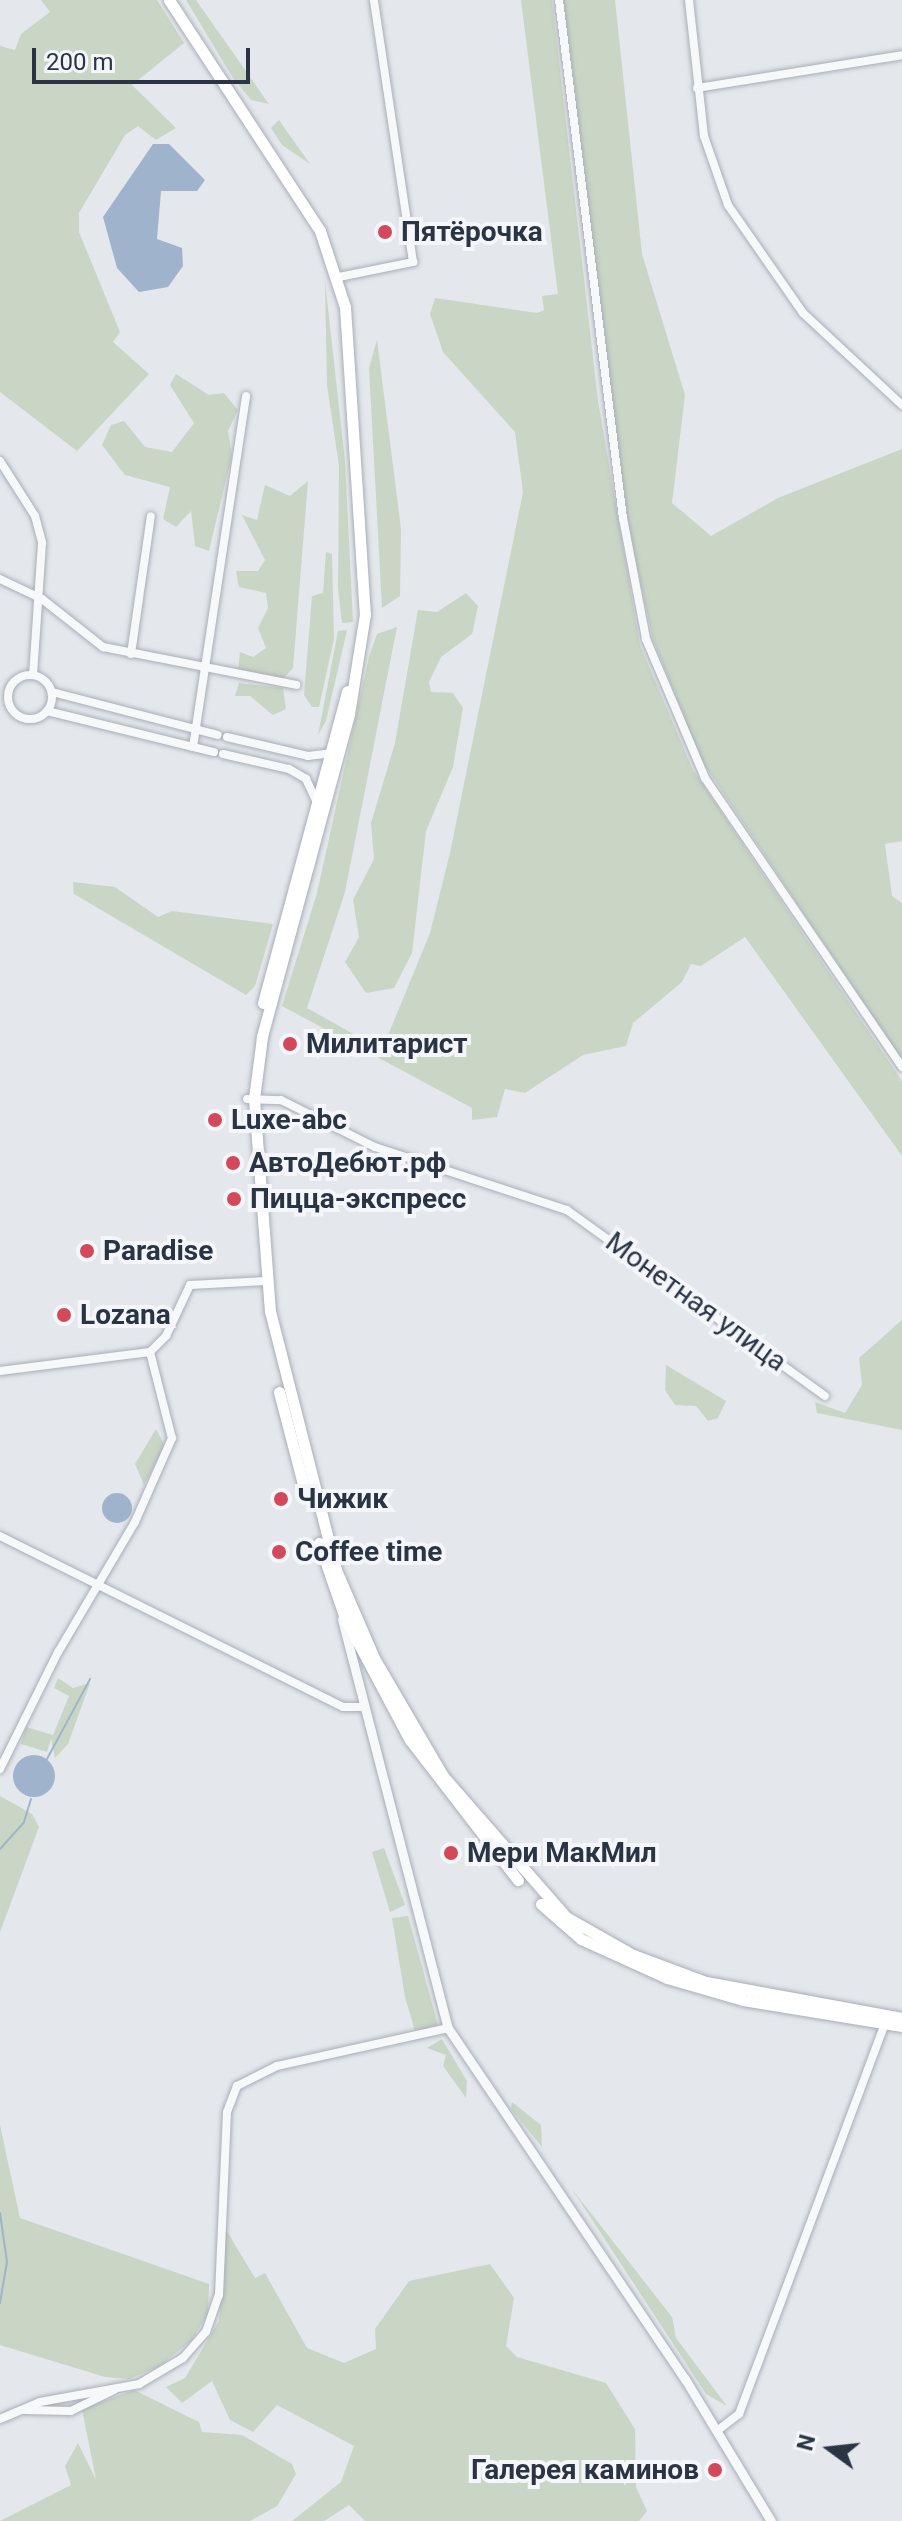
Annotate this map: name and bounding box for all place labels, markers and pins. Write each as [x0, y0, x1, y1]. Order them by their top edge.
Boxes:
place label: Пятёрочка [401, 215, 543, 249]
marker: Пятёрочка [376, 223, 394, 241]
place label: Милитарист [306, 1027, 468, 1061]
marker: Милитарист [281, 1035, 299, 1053]
place label: Luxe-abc [231, 1103, 347, 1137]
marker: Luxe-abc [206, 1111, 224, 1129]
place label: АвтоДебют.рф [249, 1146, 446, 1180]
marker: АвтоДебют.рф [224, 1154, 242, 1172]
place label: Пицца-экспресс [250, 1182, 466, 1216]
marker: Пицца-экспресс [225, 1190, 243, 1208]
place label: Paradise [103, 1234, 213, 1268]
marker: Paradise [78, 1242, 96, 1260]
place label: Lozana [80, 1298, 171, 1332]
marker: Lozana [55, 1306, 73, 1324]
place label: Чижик [297, 1482, 388, 1516]
marker: Чижик [272, 1490, 290, 1508]
place label: Coffee time [295, 1535, 442, 1569]
marker: Coffee time [270, 1543, 288, 1561]
place label: Мери МакМил [467, 1836, 657, 1870]
marker: Мери МакМил [442, 1844, 460, 1862]
place label: Галерея каминов [471, 2453, 699, 2487]
marker: Галерея каминов [706, 2461, 724, 2479]

